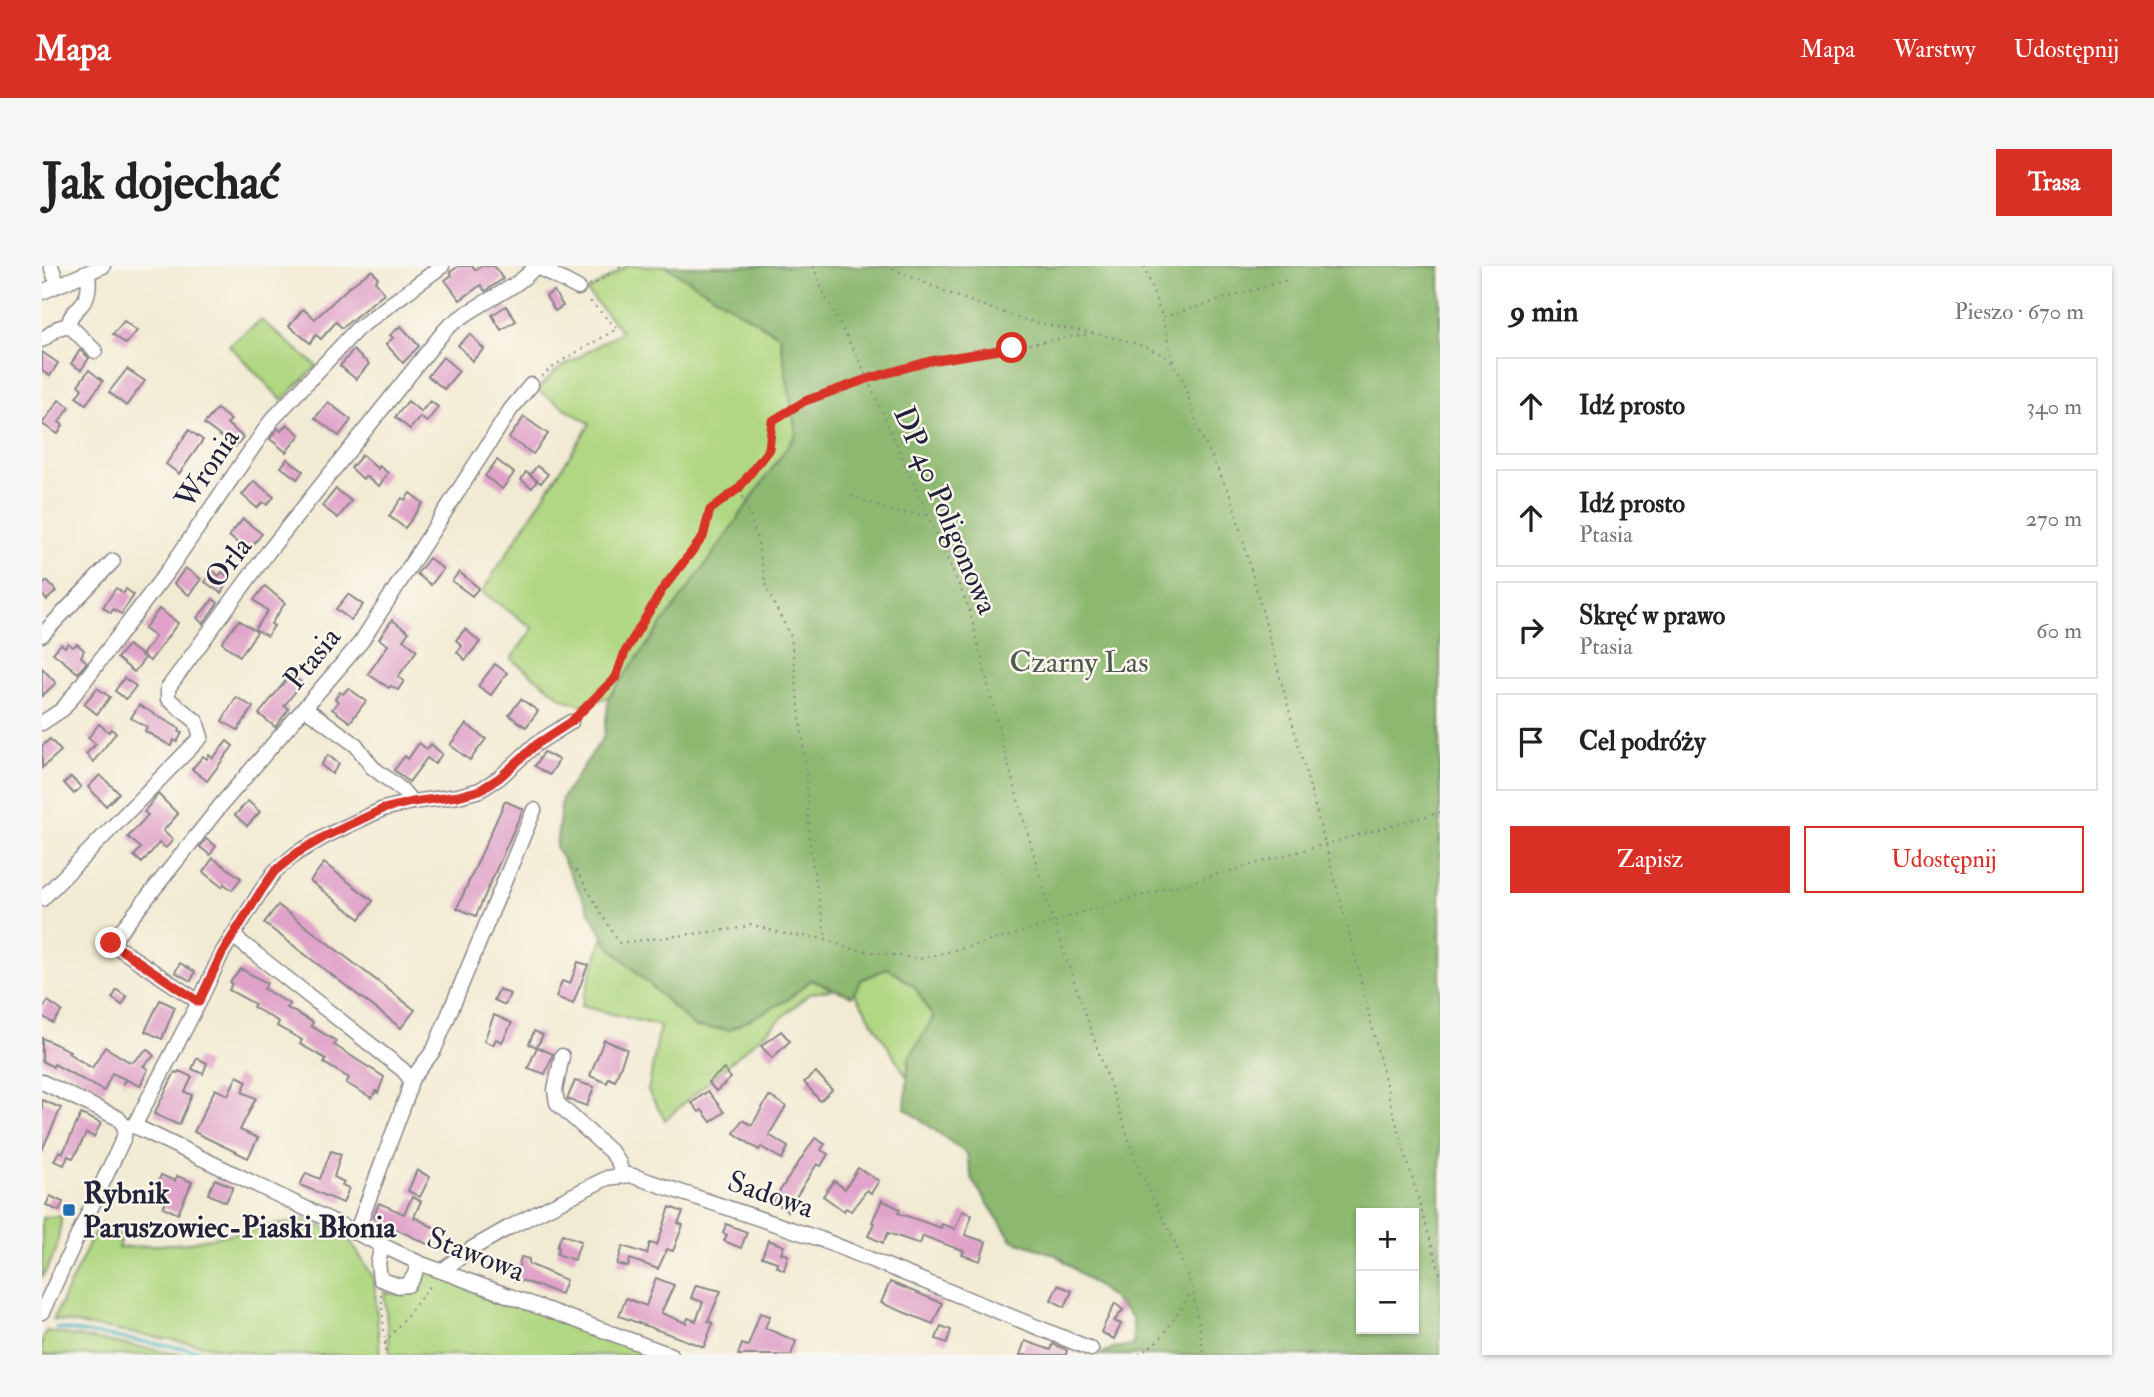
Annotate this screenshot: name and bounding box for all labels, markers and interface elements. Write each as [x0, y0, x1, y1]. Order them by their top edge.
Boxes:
text: Mapa [35, 29, 111, 70]
text: Mapa [1800, 34, 1855, 65]
text: Warstwy [1893, 34, 1976, 65]
text: Udostępnij [2014, 34, 2119, 65]
button: Trasa [1996, 149, 2112, 216]
text: Jak dojechać [42, 152, 280, 213]
text: 9 min [1510, 293, 1578, 330]
text: Pieszo · 670 m [1954, 297, 2084, 326]
route start [996, 332, 1027, 363]
icon: ahead [1512, 387, 1550, 425]
text: Idź prosto [1579, 390, 1685, 422]
text: 340 m [2026, 392, 2082, 421]
street label: DP 40 Poligonowa [885, 401, 1006, 620]
street label: Wronia [167, 420, 248, 516]
text: Idź prosto [1579, 488, 1685, 520]
icon: ahead [1512, 499, 1550, 537]
text: 270 m [2025, 504, 2082, 533]
text: Ptasia [1579, 520, 1633, 549]
street label: Orla [197, 529, 260, 596]
text: Skręć w prawo [1579, 600, 1725, 632]
icon: right [1512, 611, 1550, 649]
text: 60 m [2036, 616, 2082, 645]
street label: Ptasia [276, 619, 349, 697]
text: Ptasia [1579, 632, 1633, 661]
park label: Czarny Las [1010, 644, 1148, 681]
icon: arrive [1512, 723, 1550, 761]
text: Cel podróży [1579, 726, 1706, 758]
button: Zapisz [1510, 826, 1790, 893]
button: Udostępnij [1804, 826, 2084, 893]
route end [95, 927, 126, 958]
street label: Sadowa [723, 1163, 819, 1227]
place label: Rybnik Paruszowiec-Piaski Błonia [83, 1175, 397, 1246]
marker: Rybnik Paruszowiec-Piaski Błonia [61, 1202, 77, 1218]
map controls [1356, 1208, 1419, 1334]
button: + [1356, 1208, 1419, 1271]
street label: Stawowa [422, 1219, 531, 1290]
button: − [1356, 1271, 1419, 1334]

